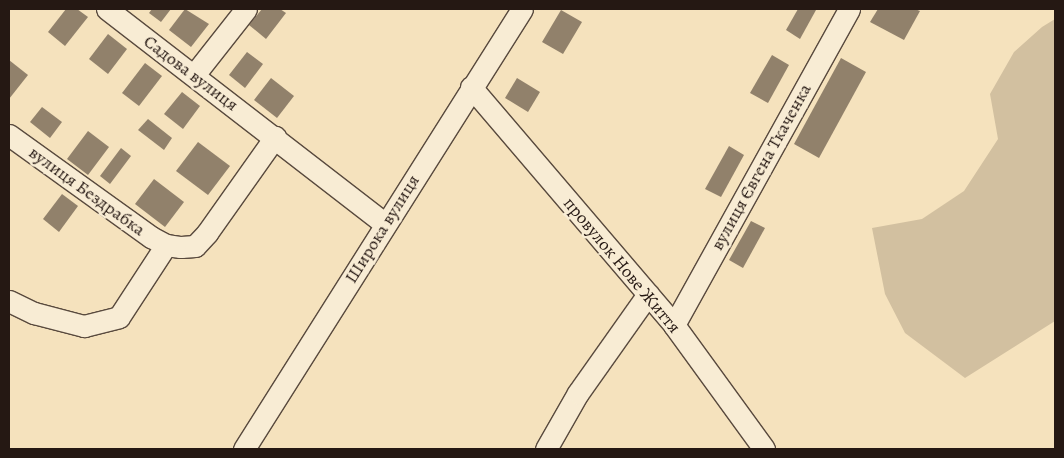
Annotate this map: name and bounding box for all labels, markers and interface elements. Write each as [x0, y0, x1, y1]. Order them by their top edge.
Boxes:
street label: Садова вулиця [139, 30, 243, 116]
street label: вулиця Євгена Ткаченка [706, 80, 816, 254]
street label: вулиця Бездрабка [25, 142, 149, 240]
street label: Широка вулиця [340, 171, 424, 287]
street label: провулок Нове Життя [559, 193, 685, 337]

